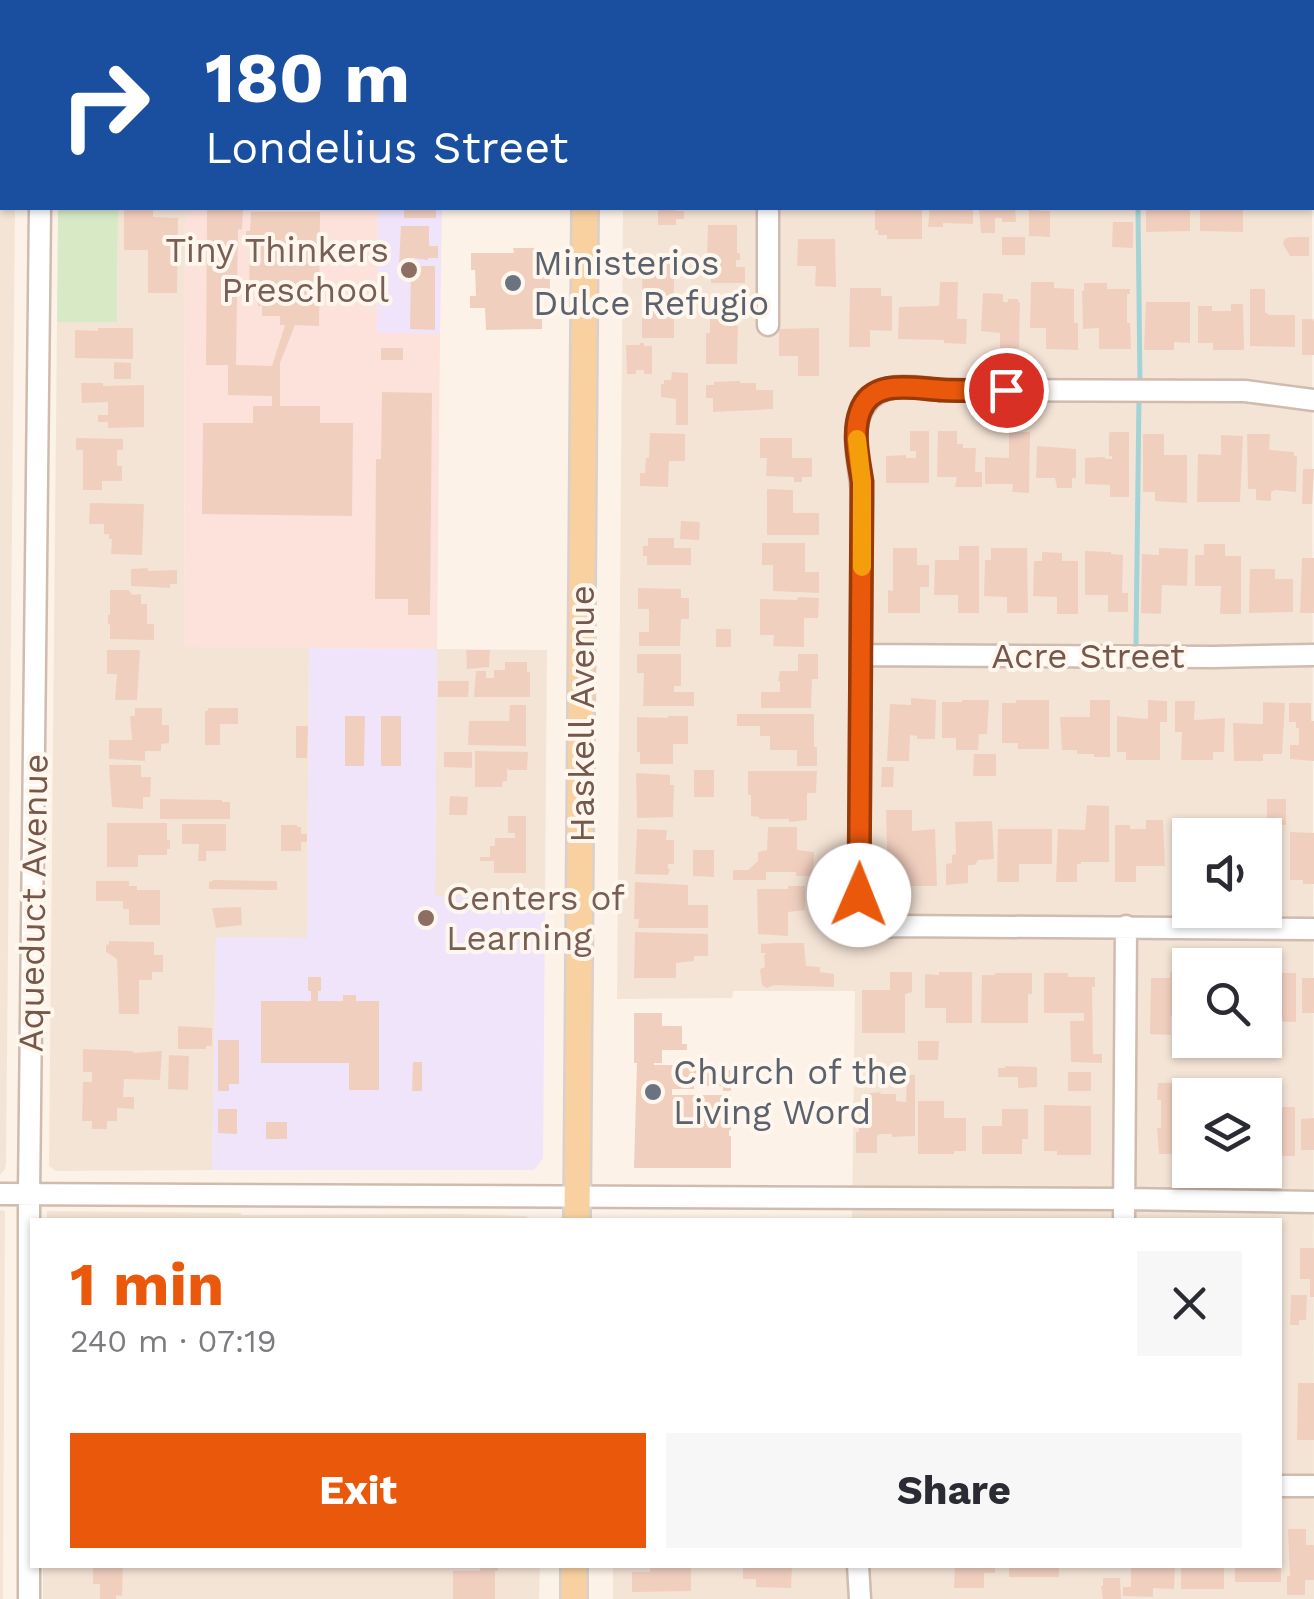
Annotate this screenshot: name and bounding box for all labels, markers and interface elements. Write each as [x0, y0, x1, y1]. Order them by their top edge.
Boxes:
text: 180 m [205, 37, 410, 119]
icon: right [40, 40, 170, 170]
text: Londelius Street [205, 121, 568, 174]
place label: Tiny Thinkers Preschool [165, 229, 389, 311]
place label: Ministerios Dulce Refugio [533, 242, 769, 324]
marker: Tiny Thinkers Preschool [398, 259, 420, 281]
marker: Ministerios Dulce Refugio [502, 272, 524, 294]
pin [964, 348, 1049, 433]
icon: arrive [979, 363, 1034, 418]
street label: Haskell Avenue [561, 585, 603, 843]
street label: Acre Street [991, 635, 1185, 677]
street label: Aqueduct Avenue [9, 753, 57, 1053]
map controls [1172, 818, 1282, 1188]
button: sound [1172, 818, 1282, 928]
position arrow [807, 843, 911, 947]
place label: Centers of Learning [446, 877, 625, 959]
marker: Centers of Learning [415, 907, 437, 929]
button: search [1172, 948, 1282, 1058]
place label: Church of the Living Word [673, 1051, 908, 1133]
button: layers [1172, 1078, 1282, 1188]
marker: Church of the Living Word [642, 1081, 664, 1103]
text: 1 min [70, 1249, 224, 1320]
button: close [1137, 1251, 1242, 1356]
text: 240 m · 07:19 [70, 1322, 277, 1360]
button: Exit [70, 1433, 646, 1548]
button: Share [666, 1433, 1242, 1548]

